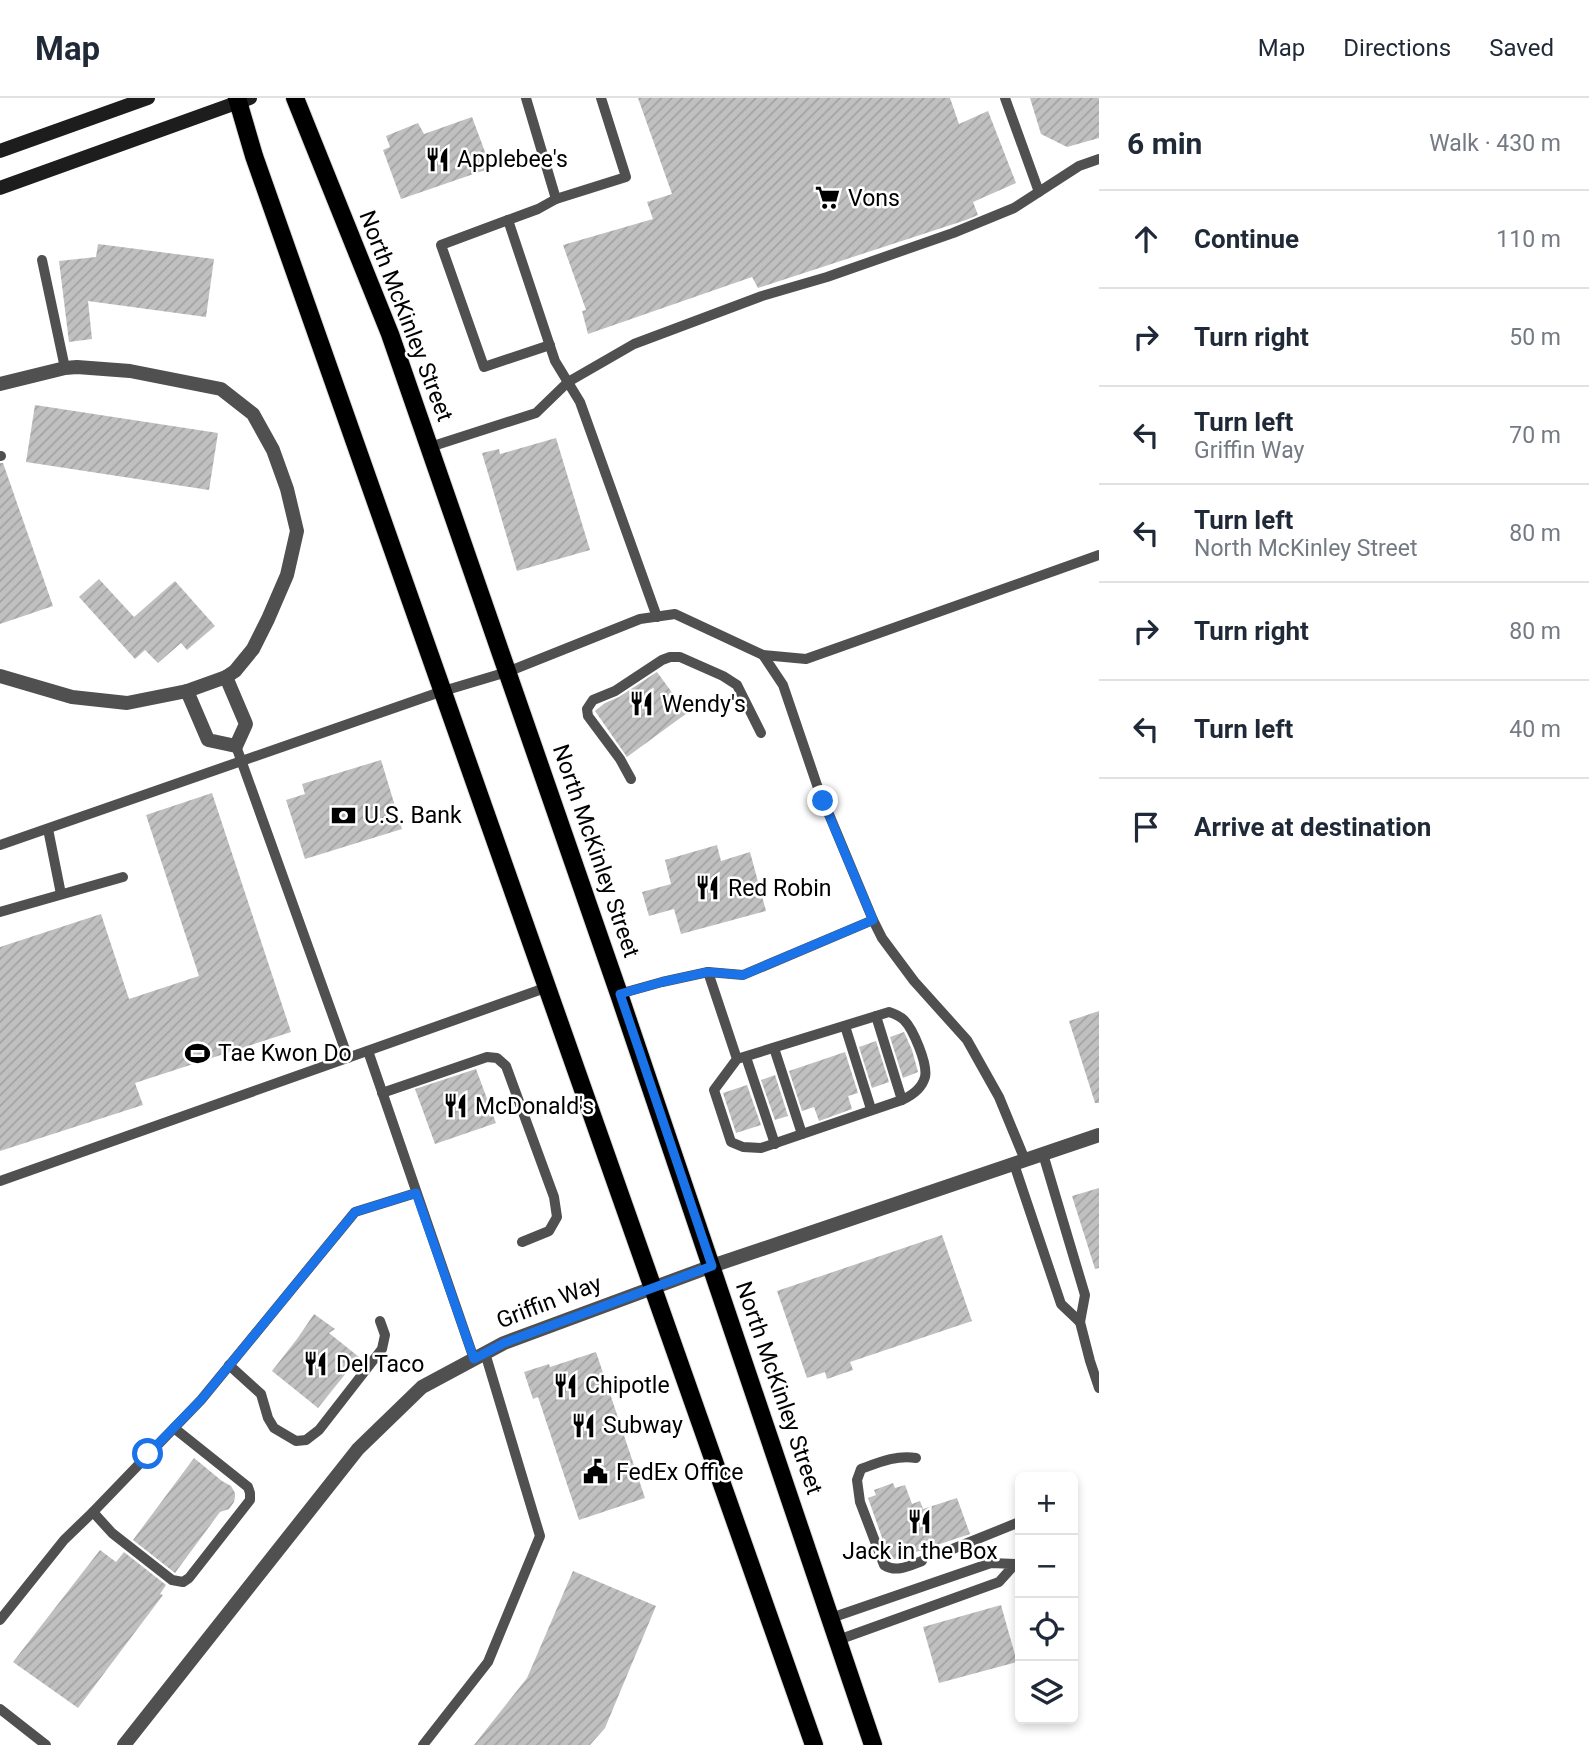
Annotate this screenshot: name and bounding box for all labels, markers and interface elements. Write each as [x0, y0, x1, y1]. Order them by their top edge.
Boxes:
text: Map [35, 29, 100, 68]
text: Map [1258, 34, 1305, 62]
text: Directions [1343, 34, 1451, 62]
text: Saved [1489, 34, 1554, 62]
text: 6 min [1127, 126, 1202, 161]
text: Walk · 430 m [1429, 130, 1561, 157]
restaurant icon: Applebee's [423, 145, 451, 173]
place label: Applebee's [457, 146, 568, 173]
supermarket icon: Vons [814, 184, 842, 212]
place label: Vons [848, 185, 900, 212]
street label: North McKinley Street [353, 207, 459, 425]
icon: ahead [1127, 220, 1165, 258]
text: Continue [1194, 224, 1299, 254]
text: 110 m [1496, 226, 1561, 253]
icon: right [1127, 318, 1165, 356]
text: Turn right [1194, 322, 1309, 352]
text: 50 m [1509, 324, 1561, 351]
text: Turn left [1194, 407, 1293, 437]
icon: left [1127, 416, 1165, 454]
text: 70 m [1509, 422, 1561, 449]
text: Griffin Way [1194, 437, 1304, 464]
text: Turn left [1194, 505, 1293, 535]
icon: left [1127, 514, 1165, 552]
text: 80 m [1509, 520, 1561, 547]
text: North McKinley Street [1194, 535, 1418, 562]
icon: right [1127, 612, 1165, 650]
text: Turn right [1194, 616, 1309, 646]
text: 80 m [1509, 618, 1561, 645]
restaurant icon: Wendy's [628, 690, 656, 718]
place label: Wendy's [662, 691, 746, 718]
icon: left [1127, 710, 1165, 748]
text: Turn left [1194, 714, 1293, 744]
text: 40 m [1509, 716, 1561, 743]
street label: North McKinley Street [547, 741, 645, 961]
route end [807, 785, 838, 816]
bank icon: U.S. Bank [330, 801, 358, 829]
place label: U.S. Bank [364, 802, 462, 829]
icon: arrive [1127, 808, 1165, 846]
text: Arrive at destination [1194, 812, 1431, 842]
restaurant icon: Red Robin [694, 874, 722, 902]
place label: Red Robin [728, 875, 832, 902]
sports icon: Tae Kwon Do [184, 1039, 212, 1067]
place label: Tae Kwon Do [218, 1040, 352, 1067]
restaurant icon: McDonald's [441, 1092, 469, 1120]
place label: McDonald's [475, 1093, 594, 1120]
street label: Griffin Way [493, 1270, 605, 1334]
street label: North McKinley Street [730, 1278, 828, 1498]
restaurant icon: Del Taco [302, 1350, 330, 1378]
place label: Del Taco [336, 1351, 424, 1378]
restaurant icon: Chipotle [551, 1371, 579, 1399]
place label: Chipotle [585, 1372, 670, 1399]
restaurant icon: Subway [569, 1411, 597, 1439]
place label: Subway [603, 1412, 683, 1439]
route start [132, 1438, 163, 1469]
public building icon: FedEx Office [582, 1458, 610, 1486]
place label: FedEx Office [616, 1459, 744, 1486]
map controls [1015, 1472, 1078, 1724]
button: + [1015, 1472, 1078, 1535]
restaurant icon: Jack in the Box [906, 1507, 934, 1535]
button: − [1015, 1535, 1078, 1598]
place label: Jack in the Box [842, 1538, 998, 1565]
button: locate [1015, 1598, 1078, 1661]
button: layers [1015, 1661, 1078, 1724]

